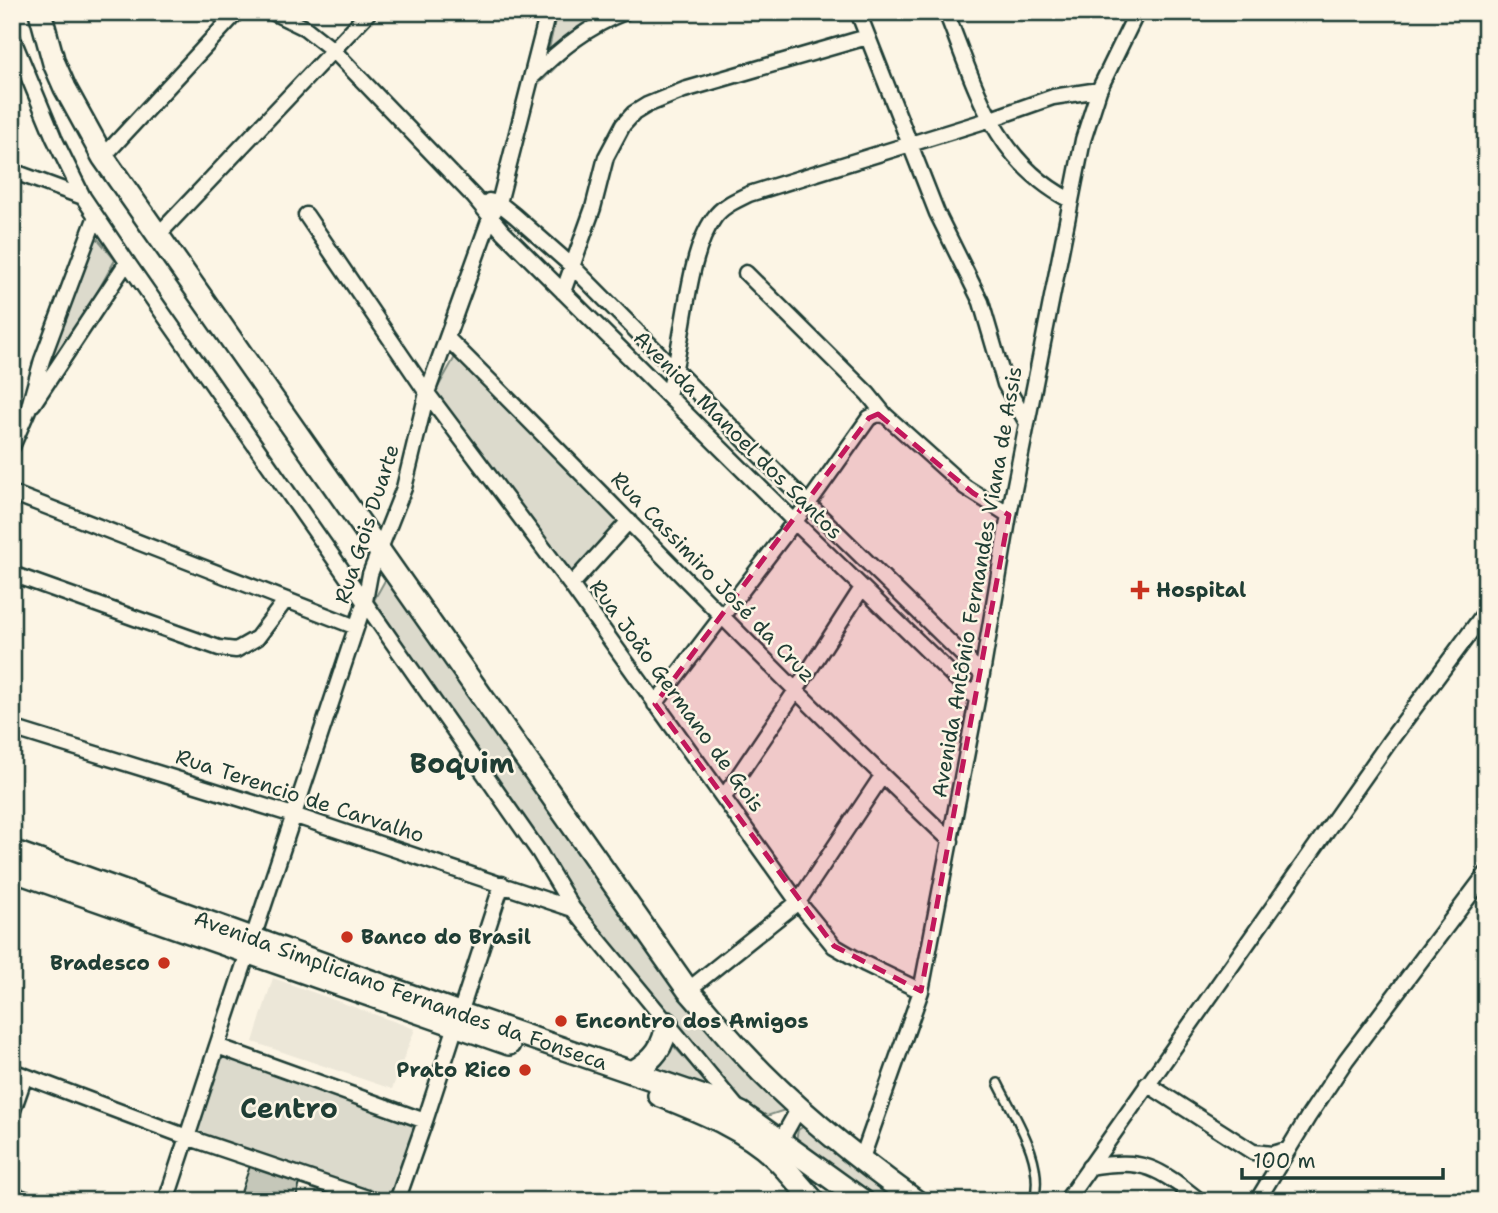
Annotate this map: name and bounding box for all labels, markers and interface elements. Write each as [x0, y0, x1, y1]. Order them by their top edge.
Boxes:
street label: Avenida Manoel dos Santos [627, 324, 849, 546]
street label: Avenida Antônio Fernandes Viana de Assis [925, 364, 1029, 800]
street label: Rua Gois Duarte [328, 441, 406, 607]
street label: Rua Cassimiro José da Cruz [605, 466, 821, 688]
street label: Rua João Germano de Gois [583, 574, 771, 818]
place label: Hospital [1156, 576, 1246, 604]
marker: Hospital [1130, 580, 1150, 600]
street label: Rua Terencio de Carvalho [172, 743, 428, 849]
district label: Boquim [410, 744, 514, 782]
street label: Avenida Simpliciano Fernandes da Fonseca [190, 904, 611, 1077]
place label: Banco do Brasil [361, 923, 531, 951]
marker: Banco do Brasil [339, 929, 355, 945]
place label: Bradesco [50, 949, 150, 977]
marker: Bradesco [156, 955, 172, 971]
place label: Encontro dos Amigos [575, 1007, 809, 1035]
marker: Encontro dos Amigos [553, 1013, 569, 1029]
place label: Prato Rico [396, 1056, 511, 1084]
marker: Prato Rico [517, 1062, 533, 1078]
district label: Centro [240, 1089, 338, 1127]
scale bar [1242, 1136, 1444, 1180]
text: 100 m [1253, 1147, 1316, 1175]

